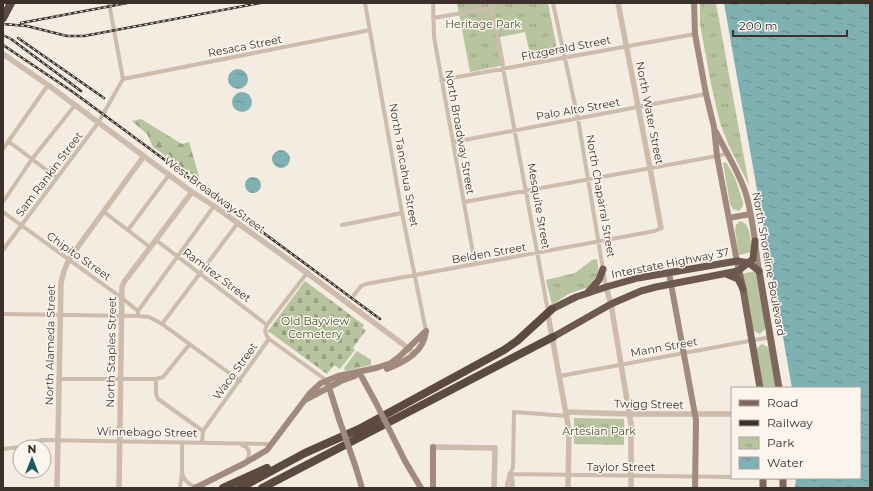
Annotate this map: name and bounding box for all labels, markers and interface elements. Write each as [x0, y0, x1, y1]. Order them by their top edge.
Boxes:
scale bar [733, 12, 847, 38]
park label: Heritage Park [445, 17, 521, 31]
text: 200 m [739, 18, 778, 33]
street label: Resaca Street [207, 32, 284, 60]
street label: Fitzgerald Street [520, 32, 613, 64]
street label: North Water Street [633, 60, 667, 166]
street label: North Broadway Street [442, 69, 478, 196]
street label: Palo Alto Street [535, 95, 622, 123]
street label: North Tancahua Street [386, 102, 422, 228]
street label: Sam Rankin Street [12, 128, 86, 219]
street label: North Chaparral Street [583, 133, 619, 259]
street label: West Broadway Street [161, 153, 269, 237]
street label: Mesquite Street [525, 162, 554, 251]
street label: North Shoreline Boulevard [749, 191, 789, 337]
street label: Chipito Street [44, 229, 115, 284]
street label: Belden Street [451, 239, 528, 266]
street label: Ramirez Street [180, 245, 254, 305]
street label: Interstate Highway 37 [610, 245, 730, 281]
street label: North Alameda Street [42, 284, 58, 406]
street label: North Staples Street [103, 296, 119, 408]
park label: Old Bayview Cemetery [281, 314, 349, 341]
street label: Mann Street [629, 334, 699, 360]
street label: Waco Street [210, 339, 261, 402]
legend [731, 387, 861, 479]
text: Road [767, 395, 798, 410]
street label: Twigg Street [614, 396, 685, 412]
text: Railway [767, 415, 813, 430]
street label: Winnebago Street [96, 424, 198, 440]
park label: Artesian Park [562, 424, 636, 438]
text: Park [767, 435, 795, 450]
north arrow [12, 439, 52, 479]
text: N [28, 442, 36, 456]
text: Water [767, 455, 804, 470]
street label: Taylor Street [587, 460, 656, 474]

